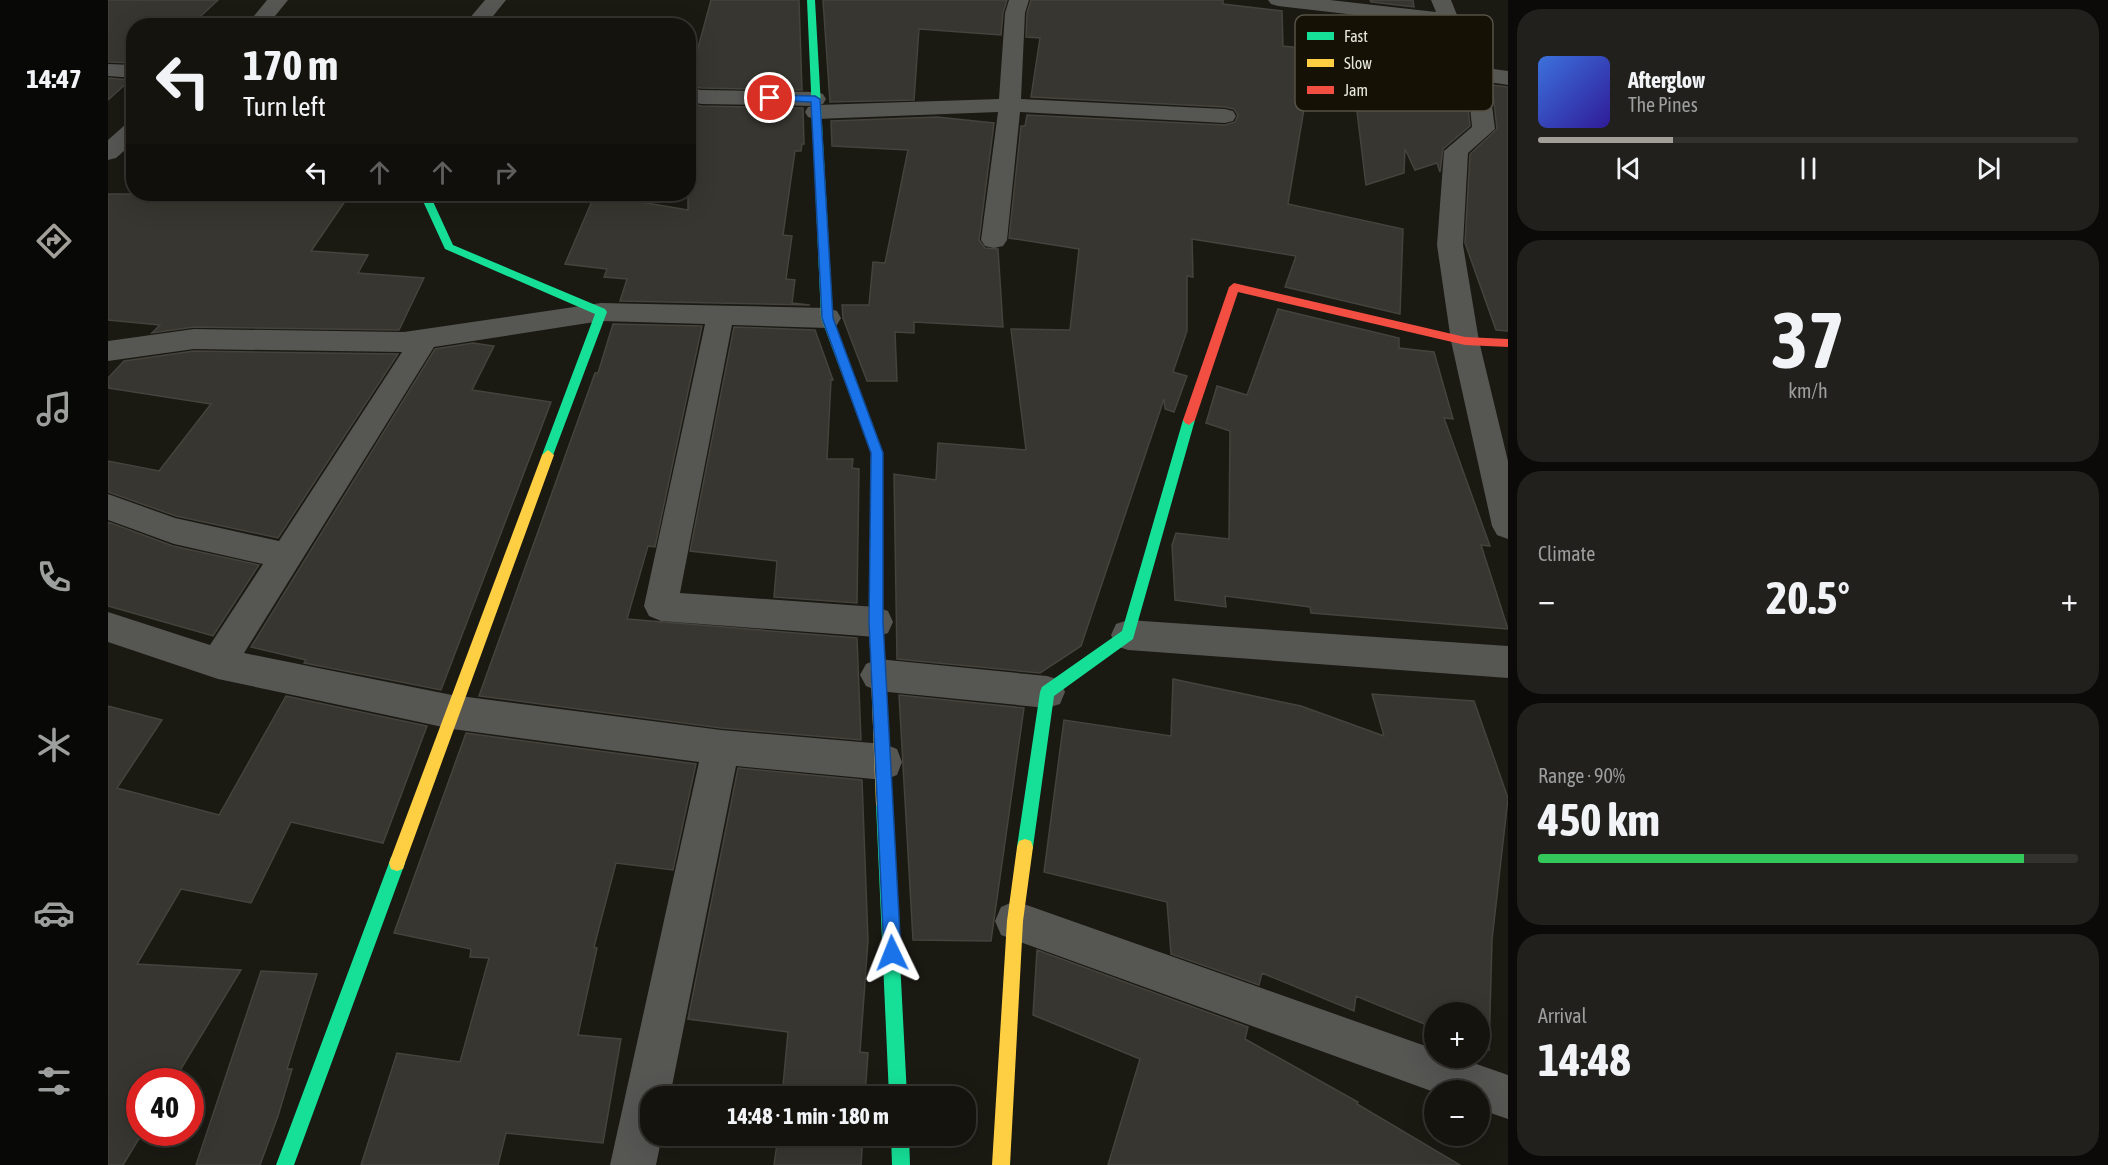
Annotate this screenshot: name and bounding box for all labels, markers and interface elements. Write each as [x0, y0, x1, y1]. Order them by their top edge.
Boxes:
legend [1295, 15, 1493, 111]
text: Fast [1344, 27, 1368, 45]
text: 170 m [243, 41, 338, 89]
icon: left [144, 42, 222, 120]
text: Slow [1344, 54, 1372, 72]
text: 14:47 [26, 63, 82, 94]
text: Afterglow [1628, 67, 1705, 93]
pin [744, 72, 795, 123]
icon: arrive [753, 81, 786, 114]
text: Jam [1344, 81, 1368, 99]
text: Turn left [243, 91, 326, 122]
text: The Pines [1628, 93, 1698, 116]
icon: previous [1612, 152, 1645, 185]
icon: pause [1792, 152, 1825, 185]
icon: next [1972, 152, 2005, 185]
icon: left [300, 156, 333, 189]
icon: ahead [363, 156, 396, 189]
icon: ahead [426, 156, 459, 189]
icon: right [489, 156, 522, 189]
icon: directions [33, 220, 75, 262]
text: 37 [1771, 295, 1845, 385]
text: km/h [1788, 379, 1828, 402]
icon: music [33, 388, 75, 430]
text: Climate [1538, 542, 1595, 565]
icon: phone [33, 556, 75, 598]
text: 20.5° [1766, 572, 1850, 624]
text: − [1538, 580, 1555, 618]
text: + [2061, 580, 2078, 618]
icon: climate [33, 724, 75, 766]
text: Range · 90% [1538, 764, 1625, 787]
text: 450 km [1538, 794, 1660, 846]
icon: car [33, 892, 75, 934]
position arrow [860, 921, 924, 985]
map controls [1424, 1002, 1490, 1146]
button: + [1424, 1002, 1490, 1068]
text: Arrival [1538, 1004, 1587, 1027]
text: 14:48 [1538, 1034, 1631, 1086]
icon: filters [33, 1060, 75, 1102]
speed limit sign: 40 [126, 1068, 204, 1146]
button: − [1424, 1080, 1490, 1146]
text: 14:48 · 1 min · 180 m [727, 1103, 889, 1129]

